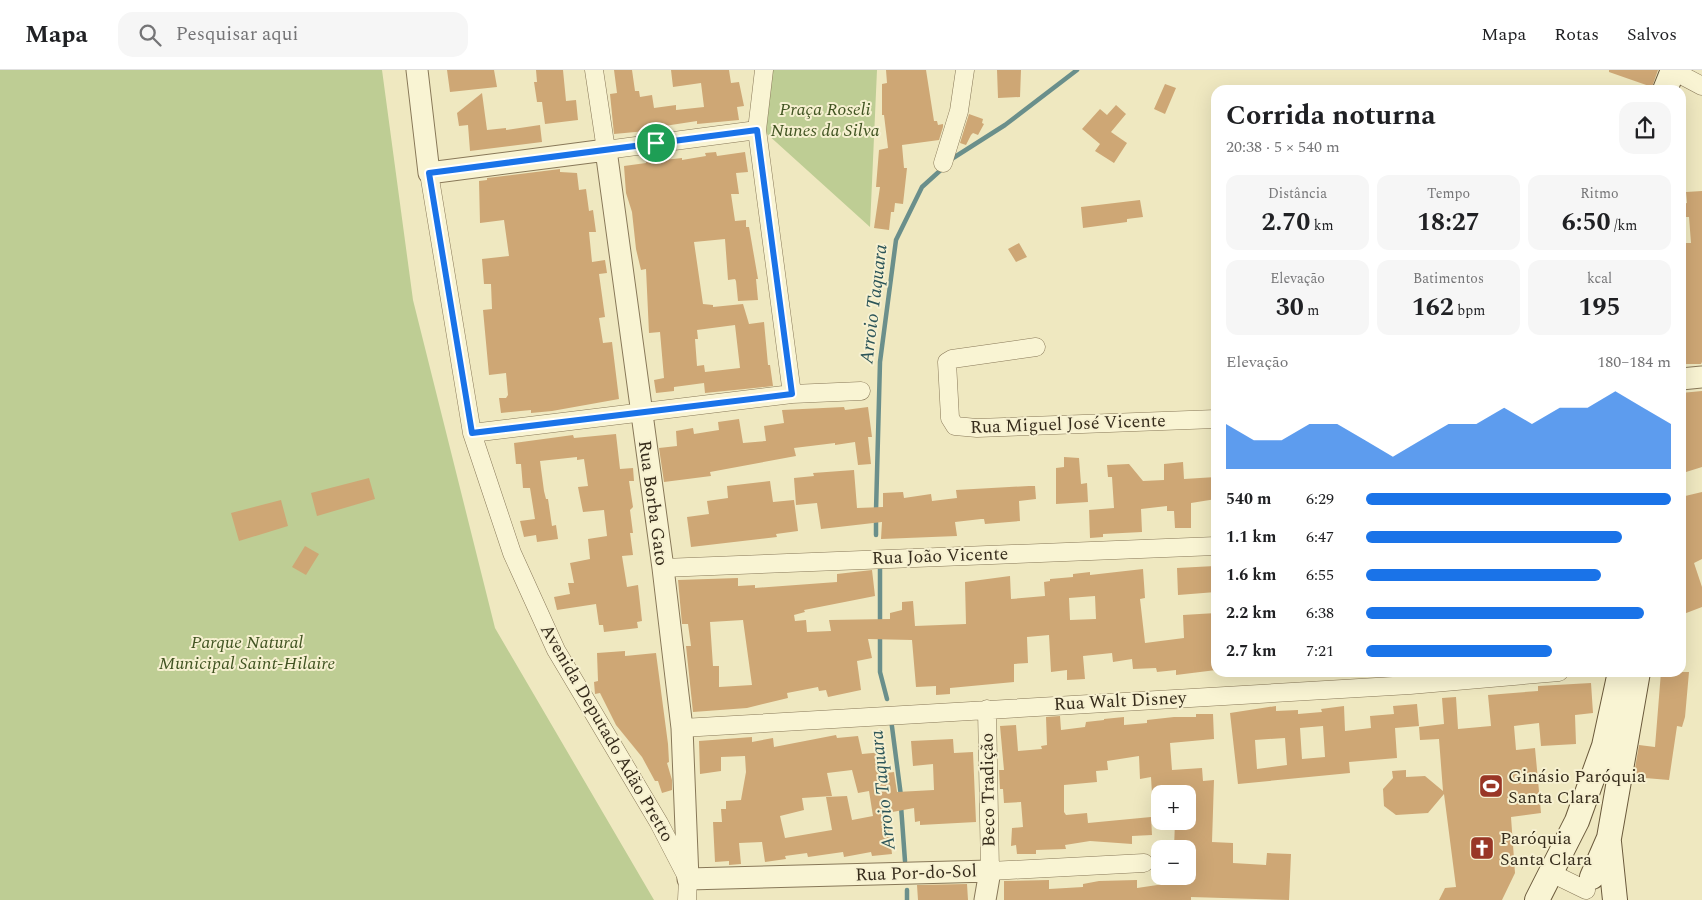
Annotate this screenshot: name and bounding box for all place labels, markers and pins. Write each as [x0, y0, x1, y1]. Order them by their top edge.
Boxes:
pin [635, 122, 677, 164]
place label: Ginásio Paróquia Santa Clara [1508, 763, 1646, 811]
sports icon: Ginásio Paróquia Santa Clara [1478, 773, 1504, 799]
place label: Paróquia Santa Clara [1500, 825, 1592, 873]
church icon: Paróquia Santa Clara [1469, 835, 1495, 861]

